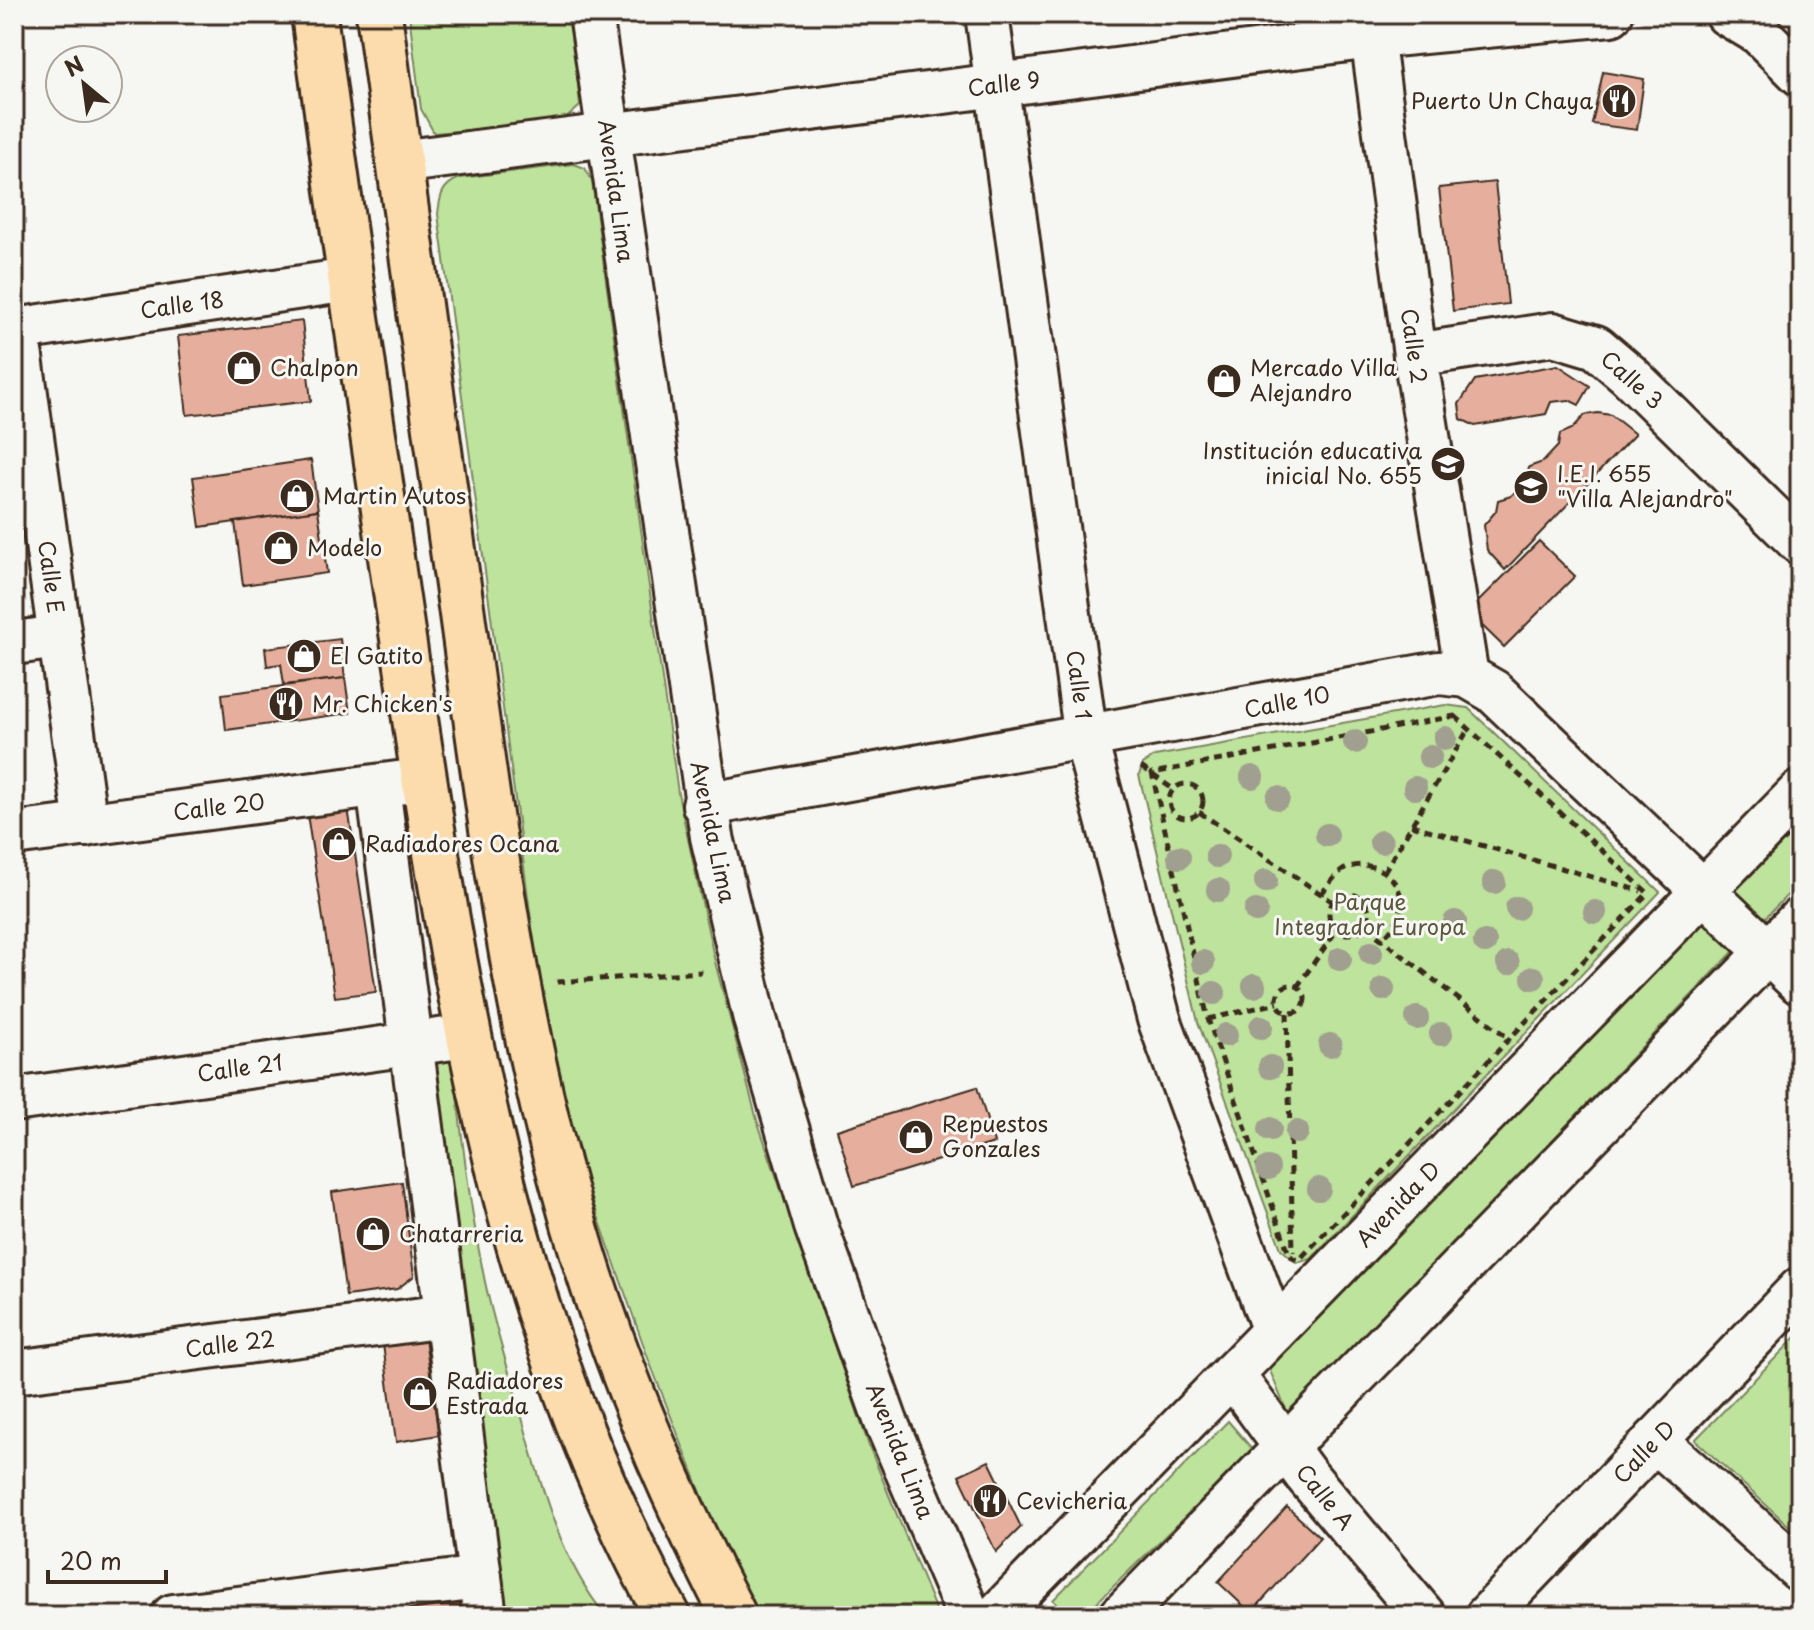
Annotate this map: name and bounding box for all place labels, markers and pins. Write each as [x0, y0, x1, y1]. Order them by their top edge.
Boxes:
restaurant icon: Puerto Un Chaya [1600, 82, 1638, 120]
place label: Puerto Un Chaya [1411, 83, 1593, 116]
shop icon: Chalpon [225, 349, 263, 387]
place label: Chalpon [270, 350, 359, 383]
place label: Mercado Villa Alejandro [1250, 350, 1397, 408]
shop icon: Mercado Villa Alejandro [1205, 362, 1243, 400]
place label: Institución educativa inicial No. 655 [1203, 433, 1422, 491]
school or university icon: Institución educativa inicial No. 655 [1429, 445, 1467, 483]
place label: I.E.I. 655 "Villa Alejandro" [1557, 456, 1733, 514]
school or university icon: I.E.I. 655 "Villa Alejandro" [1512, 468, 1550, 506]
shop icon: Martin Autos [278, 477, 316, 515]
place label: Martin Autos [323, 478, 466, 511]
shop icon: Modelo [262, 529, 300, 567]
place label: Modelo [307, 530, 382, 563]
shop icon: El Gatito [285, 637, 323, 675]
place label: El Gatito [330, 638, 423, 671]
restaurant icon: Mr. Chicken's [267, 685, 305, 723]
place label: Mr. Chicken's [312, 686, 453, 719]
shop icon: Radiadores Ocana [320, 825, 358, 863]
place label: Radiadores Ocana [365, 826, 559, 859]
place label: Repuestos Gonzales [942, 1106, 1048, 1164]
shop icon: Repuestos Gonzales [897, 1118, 935, 1156]
shop icon: Chatarreria [354, 1215, 392, 1253]
place label: Chatarreria [399, 1216, 523, 1249]
place label: Radiadores Estrada [446, 1363, 563, 1421]
shop icon: Radiadores Estrada [401, 1375, 439, 1413]
restaurant icon: Cevicheria [971, 1482, 1009, 1520]
place label: Cevicheria [1016, 1483, 1127, 1516]

